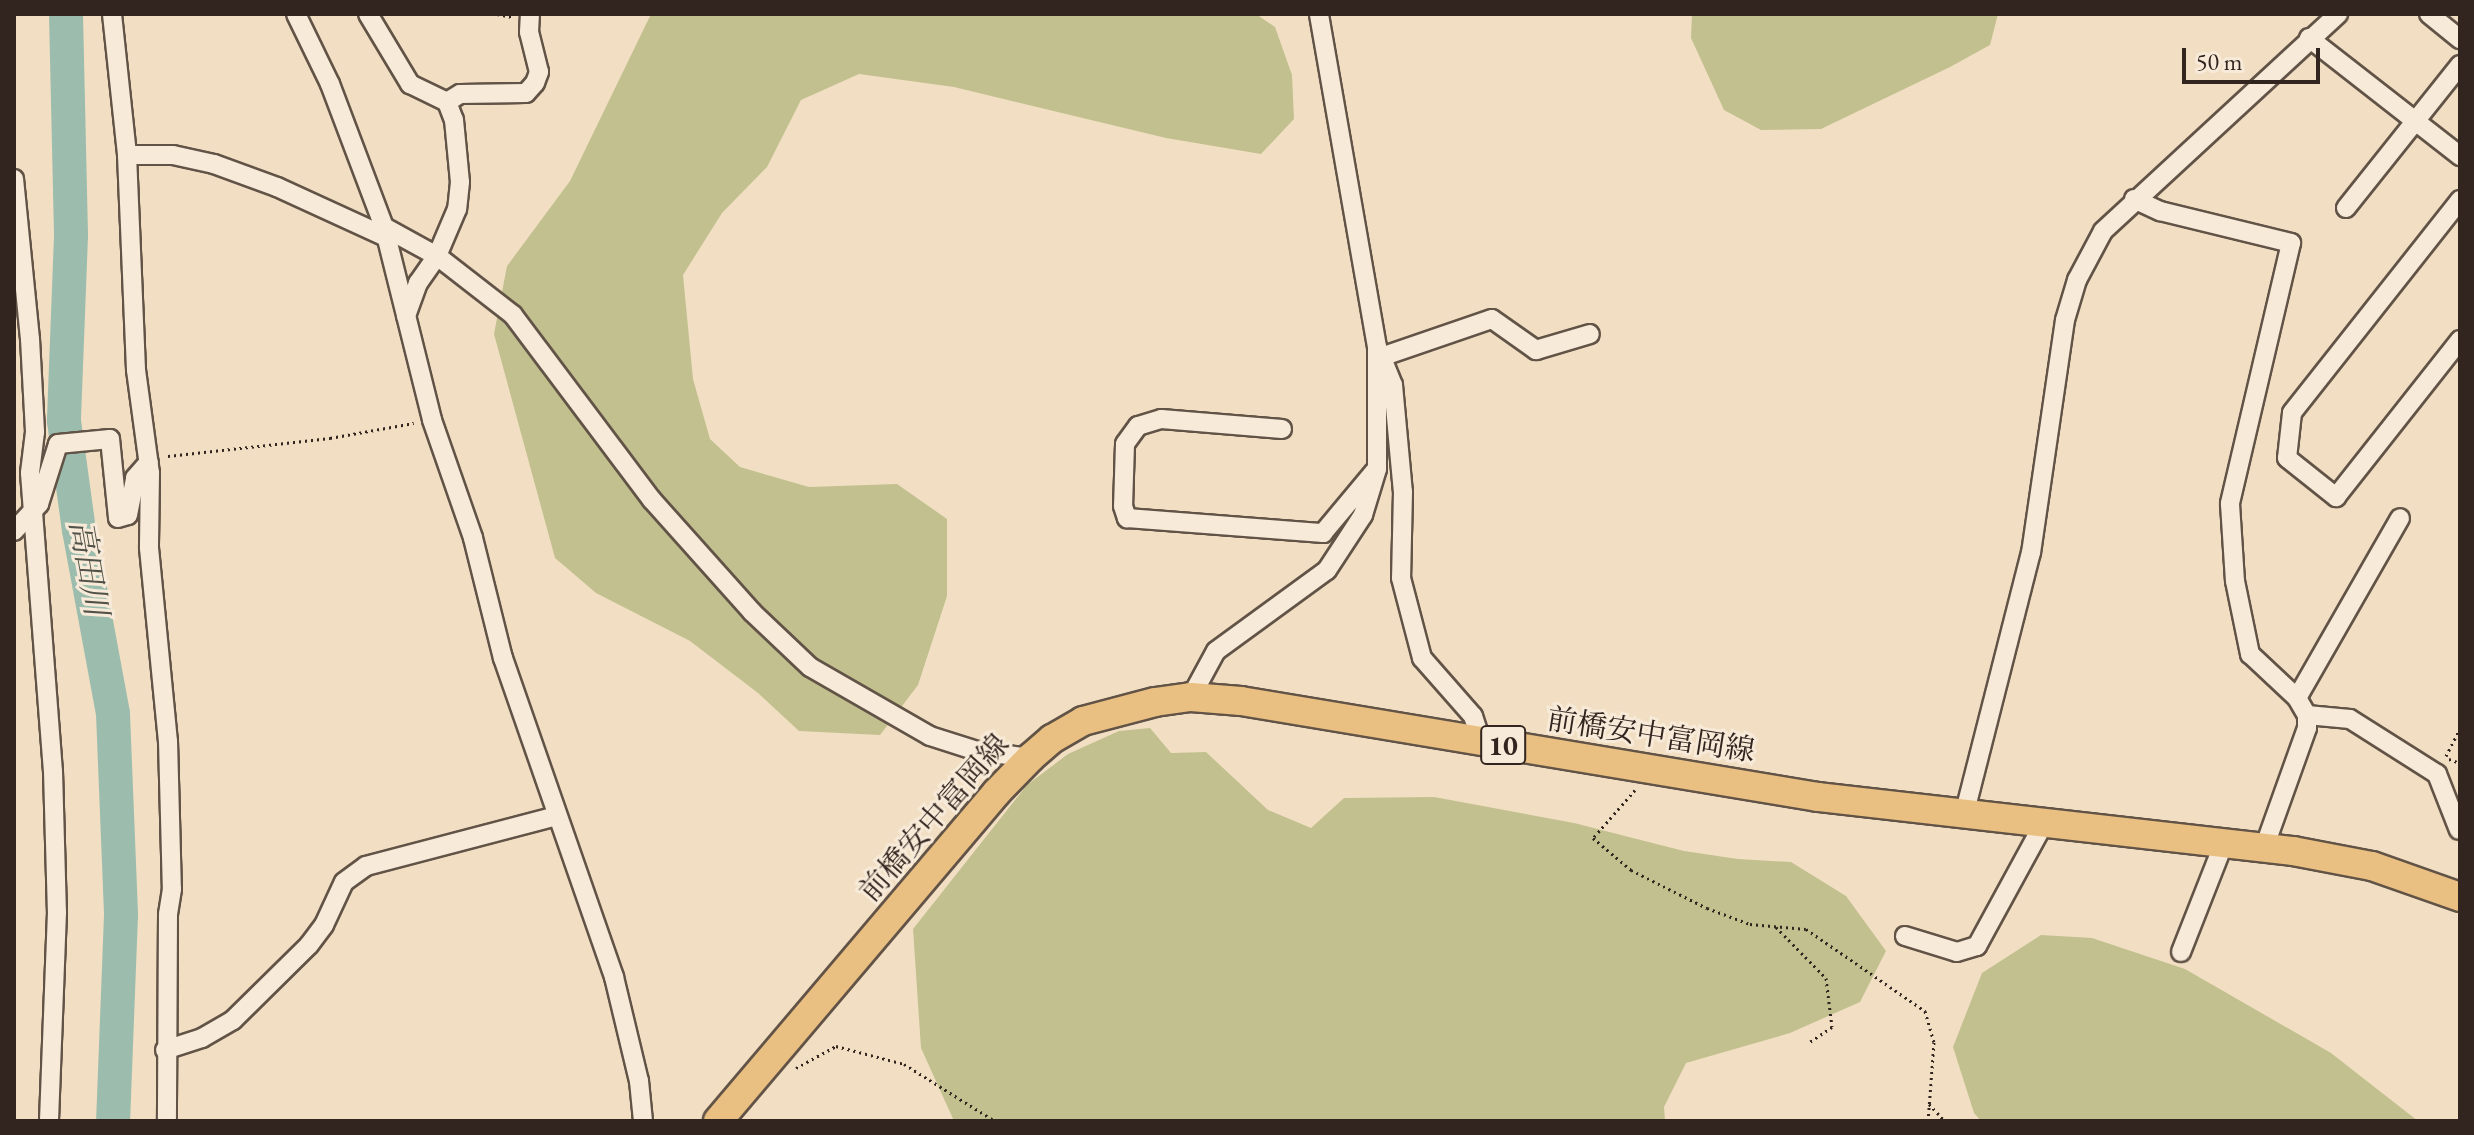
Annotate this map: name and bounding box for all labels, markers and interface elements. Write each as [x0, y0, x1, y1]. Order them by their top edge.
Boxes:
scale bar [2186, 32, 2324, 82]
text: 50 m [2196, 46, 2243, 77]
water label: 高田川 [62, 517, 116, 619]
street label: 前橋安中富岡線 [1544, 701, 1758, 769]
road number: 10 [1479, 721, 1527, 769]
street label: 前橋安中富岡線 [852, 727, 1016, 909]

